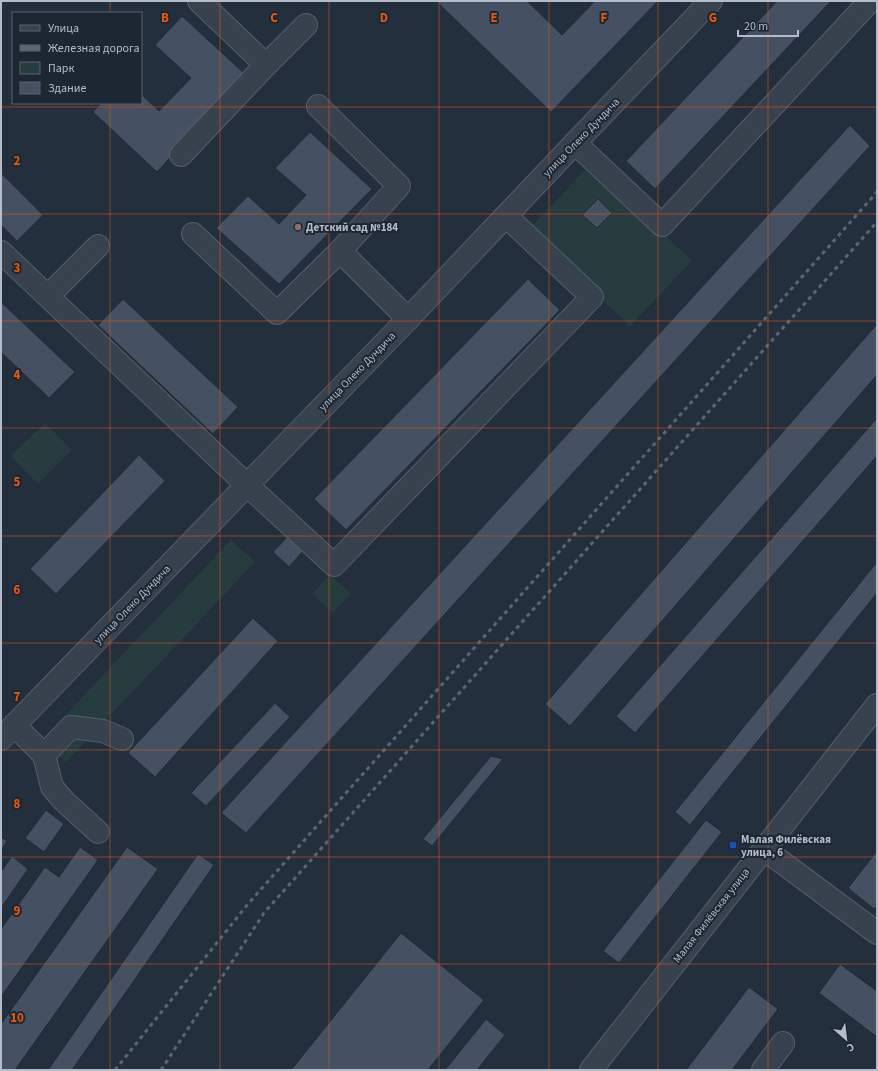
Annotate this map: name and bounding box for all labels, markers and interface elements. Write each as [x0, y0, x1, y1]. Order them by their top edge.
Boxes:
text: B [161, 9, 169, 27]
text: C [270, 9, 278, 27]
text: D [380, 9, 388, 27]
text: E [490, 9, 498, 27]
text: F [601, 9, 608, 27]
text: G [709, 9, 717, 27]
legend [12, 12, 142, 104]
scale bar [738, 12, 798, 38]
text: 20 m [744, 18, 768, 35]
text: Улица [48, 20, 79, 37]
text: Железная дорога [48, 40, 140, 57]
text: Парк [48, 60, 74, 77]
text: Здание [48, 80, 87, 97]
street label: улица Олеко Дундича [540, 95, 623, 180]
text: 2 [14, 152, 21, 170]
place label: Детский сад №184 [306, 220, 398, 235]
marker: Детский сад №184 [293, 222, 303, 232]
text: 3 [14, 259, 21, 277]
street label: улица Олеко Дундича [316, 329, 399, 414]
text: 4 [14, 366, 21, 384]
text: 5 [14, 473, 21, 491]
street label: улица Олеко Дундича [91, 562, 174, 647]
text: 6 [14, 581, 21, 599]
text: 7 [14, 688, 21, 706]
text: 8 [14, 795, 21, 813]
place label: Малая Филёвская улица, 6 [741, 832, 831, 860]
marker: Малая Филёвская улица, 6 [728, 840, 738, 850]
street label: Малая Филёвская улица [670, 865, 753, 966]
text: 9 [14, 902, 21, 920]
text: 10 [10, 1009, 24, 1027]
north arrow [826, 1019, 866, 1059]
text: С [844, 1039, 857, 1056]

